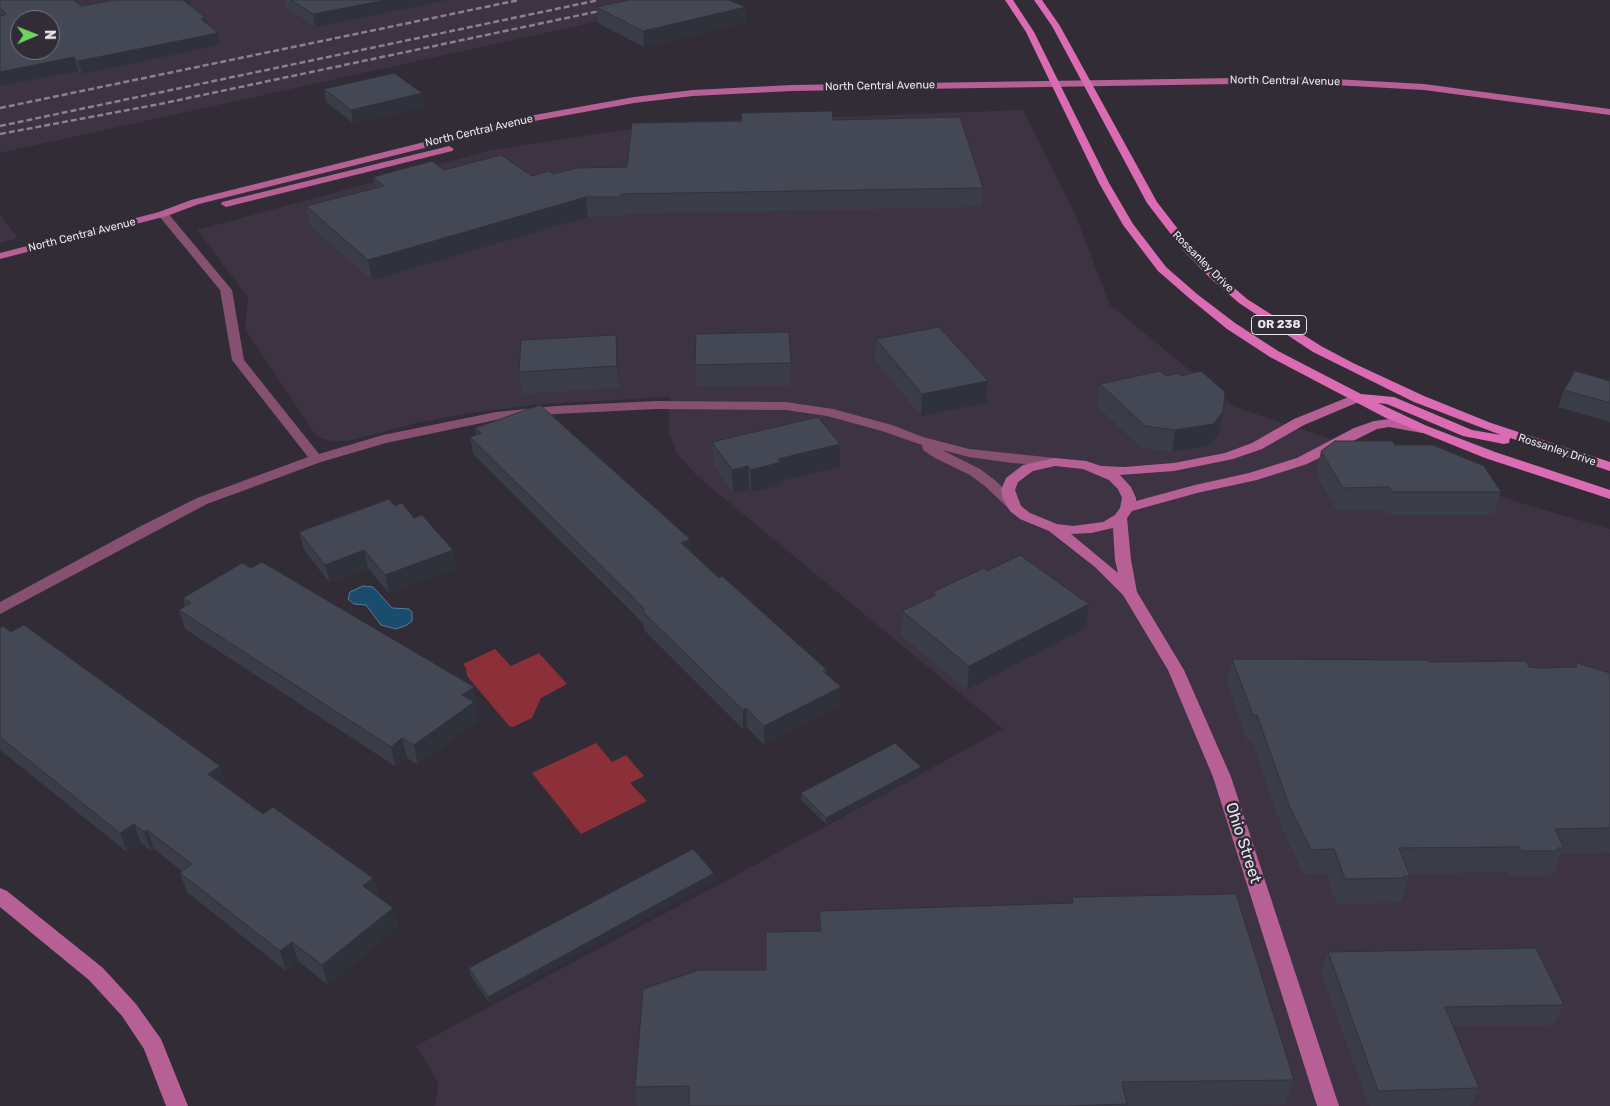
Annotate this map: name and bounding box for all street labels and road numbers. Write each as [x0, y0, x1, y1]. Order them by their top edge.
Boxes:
street label: North Central Avenue [1230, 73, 1340, 89]
street label: North Central Avenue [825, 78, 935, 94]
street label: North Central Avenue [424, 112, 534, 150]
street label: North Central Avenue [27, 215, 137, 255]
street label: Rossanley Drive [1170, 229, 1236, 295]
road number: OR 238 [1252, 316, 1306, 334]
street label: Rossanley Drive [1516, 431, 1598, 469]
street label: Ohio Street [1221, 800, 1265, 886]

